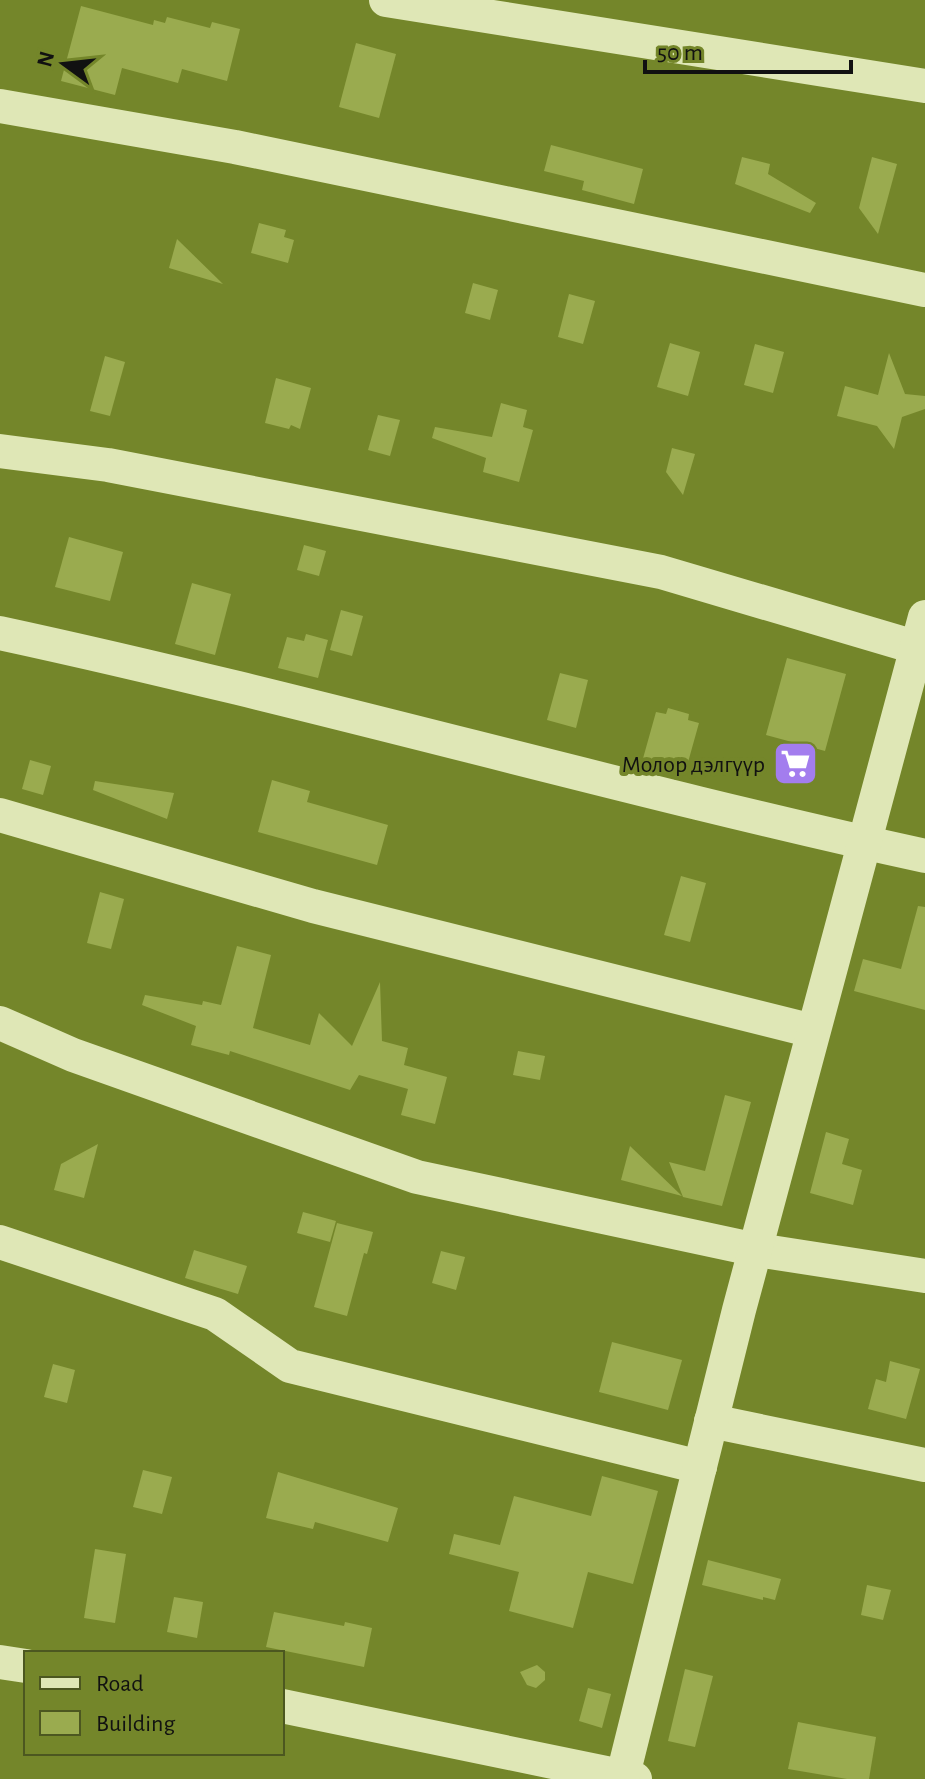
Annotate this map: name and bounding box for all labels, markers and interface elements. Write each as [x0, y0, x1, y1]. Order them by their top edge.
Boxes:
north arrow [24, 24, 104, 104]
scale bar [645, 24, 851, 74]
text: 50 m [657, 41, 703, 65]
text: N [33, 49, 58, 69]
supermarket icon: Молор дэлгүүр [772, 740, 820, 788]
place label: Молор дэлгүүр [622, 753, 765, 777]
legend [24, 1651, 284, 1755]
text: Road [96, 1672, 144, 1696]
text: Building [96, 1712, 175, 1736]

